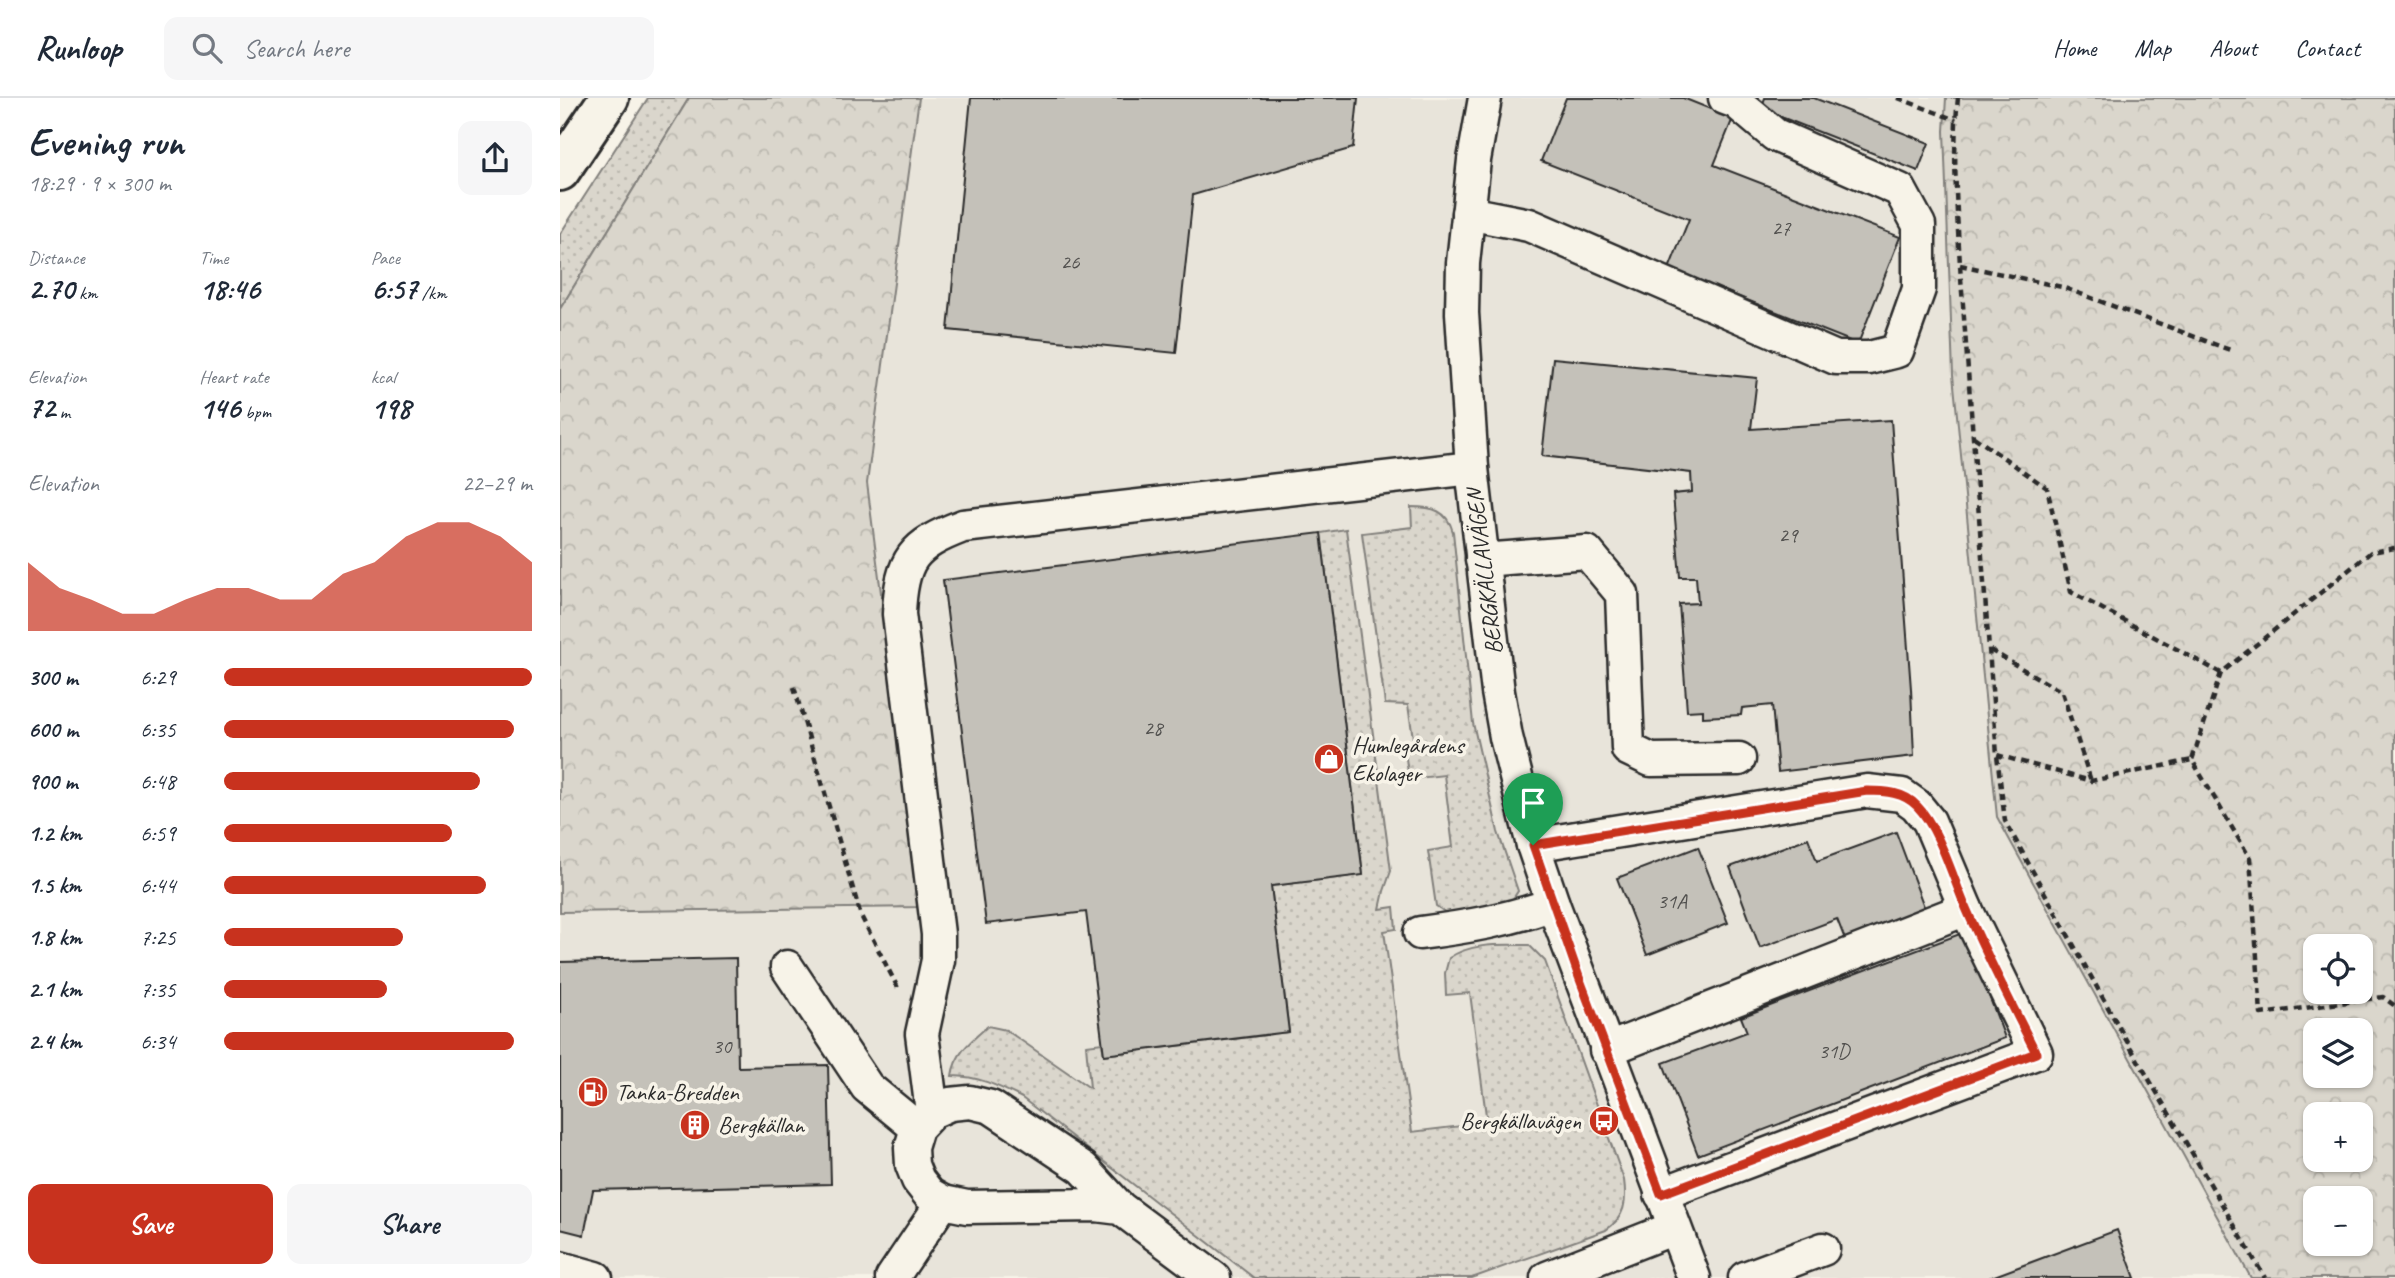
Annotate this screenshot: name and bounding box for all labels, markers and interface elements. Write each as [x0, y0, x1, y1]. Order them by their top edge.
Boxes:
search box [164, 17, 654, 80]
text: Runloop [35, 27, 122, 69]
icon: search [188, 29, 226, 67]
text: Search here [244, 32, 349, 65]
text: Home [2053, 33, 2096, 63]
text: Map [2134, 33, 2171, 63]
text: About [2209, 33, 2257, 63]
text: Contact [2295, 33, 2360, 63]
text: Evening run [28, 119, 184, 166]
button: share [458, 121, 532, 195]
text: 18:29 · 9 × 300 m [28, 169, 171, 198]
house number: 27 [1772, 215, 1792, 241]
text: Distance [28, 246, 85, 270]
text: Time [199, 246, 228, 270]
text: Pace [371, 246, 400, 270]
house number: 26 [1061, 249, 1080, 275]
text: 2.70 [28, 270, 74, 308]
text: 18:46 [199, 270, 260, 308]
text: 6:57 [371, 270, 417, 308]
text: km [74, 281, 98, 305]
text: /km [417, 281, 447, 305]
text: Elevation [28, 365, 86, 389]
text: Heart rate [199, 365, 269, 389]
text: kcal [371, 365, 396, 389]
text: 72 [28, 389, 55, 427]
text: 146 [199, 389, 240, 427]
text: 198 [371, 389, 411, 427]
text: m [55, 400, 70, 424]
text: bpm [240, 400, 271, 424]
text: Elevation [28, 469, 99, 498]
text: 22–29 m [462, 469, 532, 498]
street label: BERGKÄLLAVÄGEN [1459, 484, 1509, 656]
house number: 29 [1779, 522, 1799, 548]
text: 300 m [28, 663, 78, 692]
text: 6:29 [140, 663, 176, 692]
text: 600 m [28, 715, 78, 744]
text: 6:35 [140, 715, 176, 744]
house number: 28 [1144, 715, 1165, 741]
place label: Humlegårdens Ekolager [1352, 730, 1466, 788]
shop icon: Humlegårdens Ekolager [1312, 742, 1346, 776]
text: 900 m [28, 767, 77, 796]
text: 6:48 [140, 767, 176, 796]
pin [1503, 773, 1563, 845]
icon: arrive [1514, 784, 1552, 822]
text: 1.2 km [28, 819, 82, 848]
text: 6:59 [140, 819, 176, 848]
text: 1.5 km [28, 871, 81, 900]
text: 6:44 [140, 871, 176, 900]
house number: 31A [1657, 888, 1688, 914]
text: 1.8 km [28, 923, 82, 952]
text: 7:25 [140, 923, 176, 952]
map controls [2303, 934, 2373, 1256]
button: locate [2303, 934, 2373, 1004]
text: 2.1 km [28, 975, 82, 1004]
text: 7:35 [140, 975, 176, 1004]
button: layers [2303, 1018, 2373, 1088]
text: 2.4 km [28, 1027, 82, 1056]
text: 6:34 [140, 1027, 176, 1056]
house number: 30 [713, 1033, 733, 1059]
house number: 31D [1818, 1038, 1851, 1064]
fuel station icon: Tanka-Bredden [576, 1075, 610, 1109]
place label: Tanka-Bredden [616, 1077, 740, 1107]
button: + [2303, 1102, 2373, 1172]
bus stop icon: Bergkällavägen [1587, 1104, 1621, 1138]
place label: Bergkällavägen [1460, 1106, 1581, 1136]
building icon: Bergkällan [678, 1108, 712, 1142]
place label: Bergkällan [718, 1110, 805, 1140]
button: Save [28, 1184, 273, 1264]
button: Share [287, 1184, 532, 1264]
button: − [2303, 1186, 2373, 1256]

